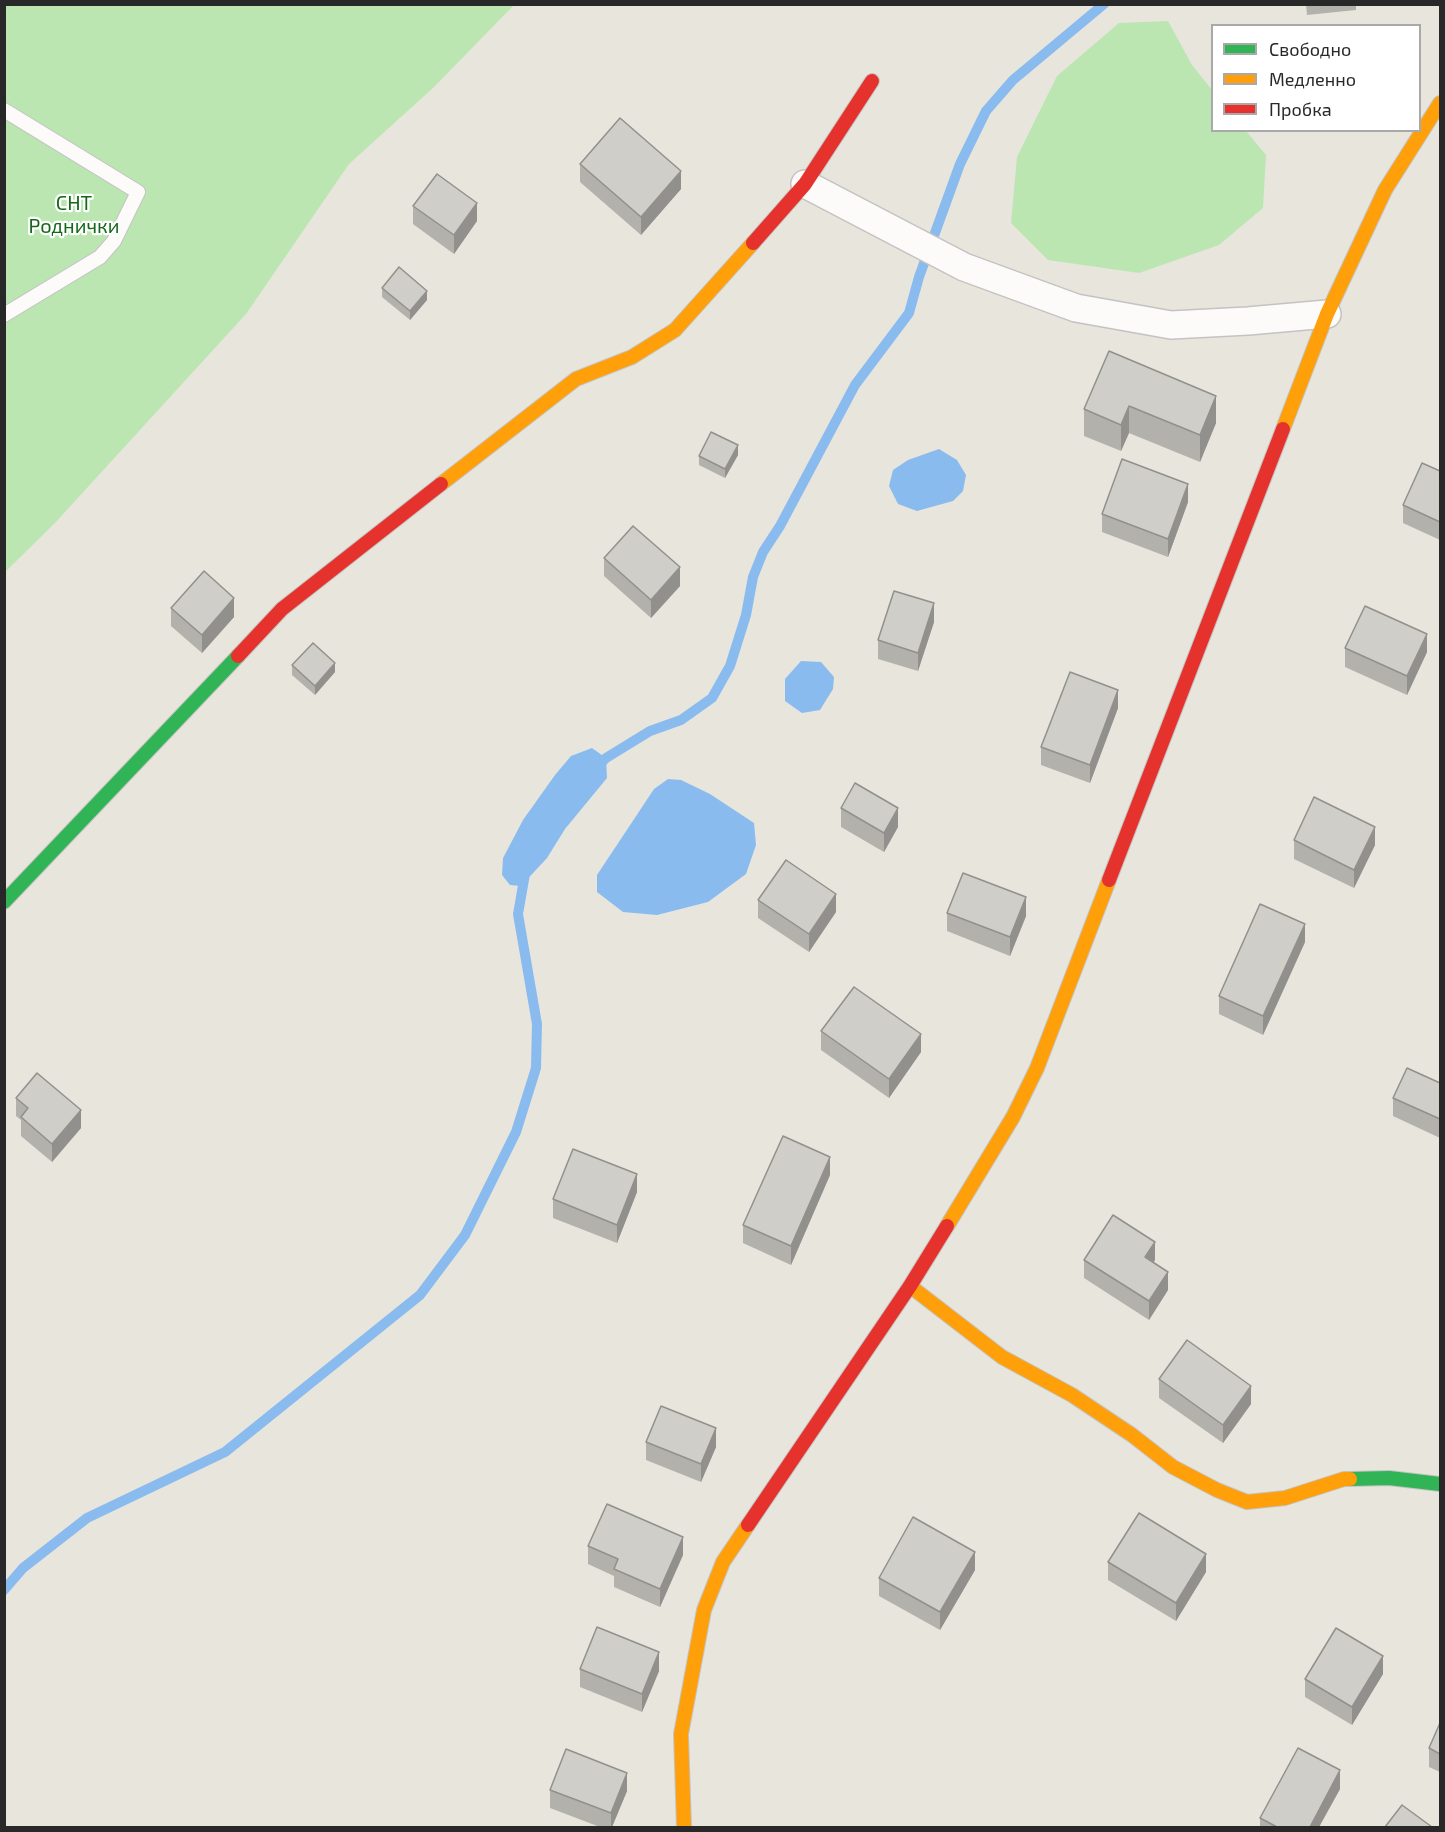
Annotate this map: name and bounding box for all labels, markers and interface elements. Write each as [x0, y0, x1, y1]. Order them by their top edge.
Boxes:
legend [1211, 24, 1421, 132]
text: Свободно [1269, 38, 1351, 60]
text: Медленно [1269, 68, 1356, 90]
text: Пробка [1269, 98, 1332, 120]
park label: СНТ Роднички [28, 191, 120, 238]

